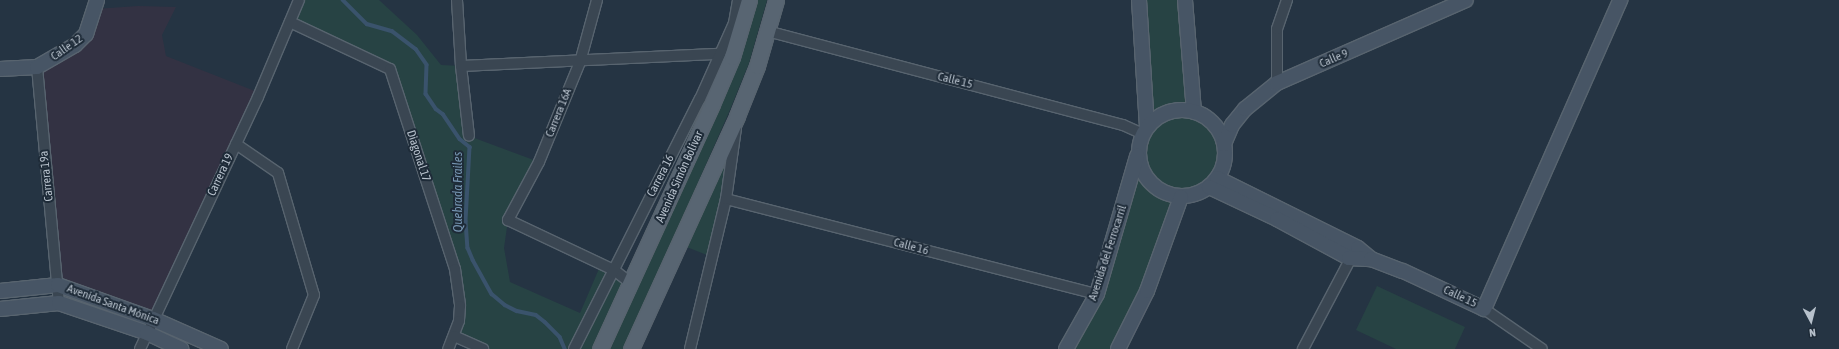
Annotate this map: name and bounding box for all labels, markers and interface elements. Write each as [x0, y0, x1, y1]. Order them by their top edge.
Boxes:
street label: Calle 12 [48, 32, 86, 64]
street label: Calle 9 [1317, 47, 1351, 71]
street label: Calle 15 [936, 70, 974, 92]
street label: Carrera 16A [543, 87, 575, 139]
street label: Diagonal 17 [403, 129, 433, 183]
street label: Avenida Simón Bolívar [653, 129, 707, 225]
street label: Carrera 19a [37, 150, 57, 202]
street label: Carrera 19 [205, 151, 237, 199]
water label: Quebrada Frailes [450, 152, 466, 232]
street label: Carrera 16 [644, 153, 678, 199]
street label: Avenida del Ferrocarril [1086, 204, 1130, 302]
street label: Calle 16 [892, 235, 930, 259]
street label: Avenida Santa Mónica [65, 282, 161, 328]
street label: Calle 15 [1441, 283, 1479, 311]
north arrow [1791, 301, 1831, 341]
text: N [1809, 327, 1816, 339]

